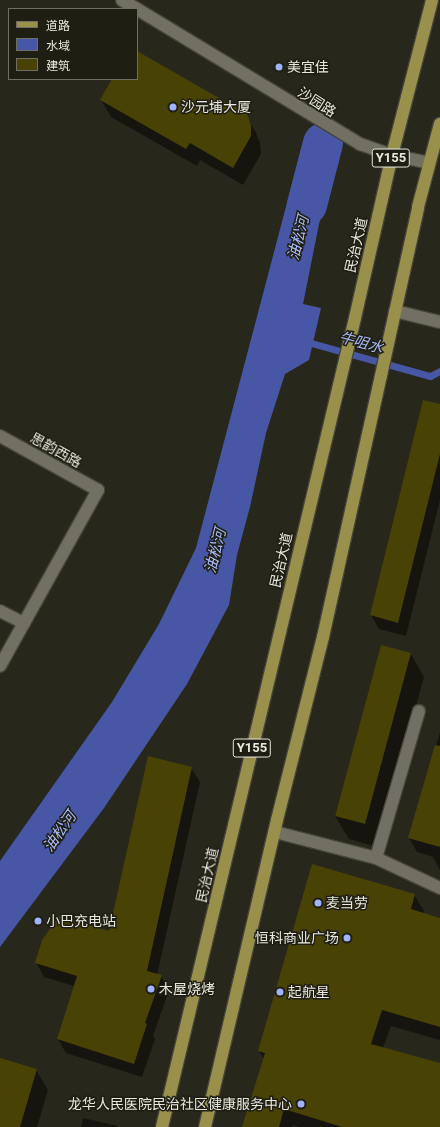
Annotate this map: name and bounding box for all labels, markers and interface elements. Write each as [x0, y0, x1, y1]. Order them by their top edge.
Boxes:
legend [8, 8, 138, 80]
text: 道路 [46, 19, 70, 33]
text: 水域 [46, 39, 70, 53]
text: 建筑 [46, 59, 70, 73]
place label: 美宜佳 [287, 59, 329, 75]
marker: 美宜佳 [274, 62, 284, 72]
street label: 沙园路 [295, 84, 339, 120]
place label: 沙元埔大厦 [181, 99, 251, 115]
marker: 沙元埔大厦 [168, 102, 178, 112]
road number: Y155 [371, 147, 411, 169]
water label: 油松河 [285, 214, 313, 262]
street label: 民治大道 [342, 216, 370, 274]
water label: 牛咀水 [337, 328, 385, 358]
street label: 思韵西路 [27, 429, 85, 471]
water label: 油松河 [202, 527, 230, 575]
street label: 民治大道 [267, 531, 295, 589]
road number: Y155 [232, 737, 272, 759]
water label: 油松河 [40, 808, 80, 856]
street label: 民治大道 [193, 846, 221, 904]
place label: 麦当劳 [326, 895, 368, 911]
marker: 麦当劳 [313, 898, 323, 908]
place label: 小巴充电站 [46, 913, 116, 929]
marker: 小巴充电站 [33, 916, 43, 926]
place label: 恒科商业广场 [255, 930, 339, 946]
marker: 恒科商业广场 [342, 933, 352, 943]
place label: 木屋烧烤 [159, 981, 215, 997]
marker: 木屋烧烤 [146, 984, 156, 994]
place label: 起航星 [288, 984, 330, 1000]
marker: 起航星 [275, 987, 285, 997]
place label: 龙华人民医院民治社区健康服务中心 [68, 1096, 292, 1112]
marker: 龙华人民医院民治社区健康服务中心 [295, 1098, 307, 1110]

